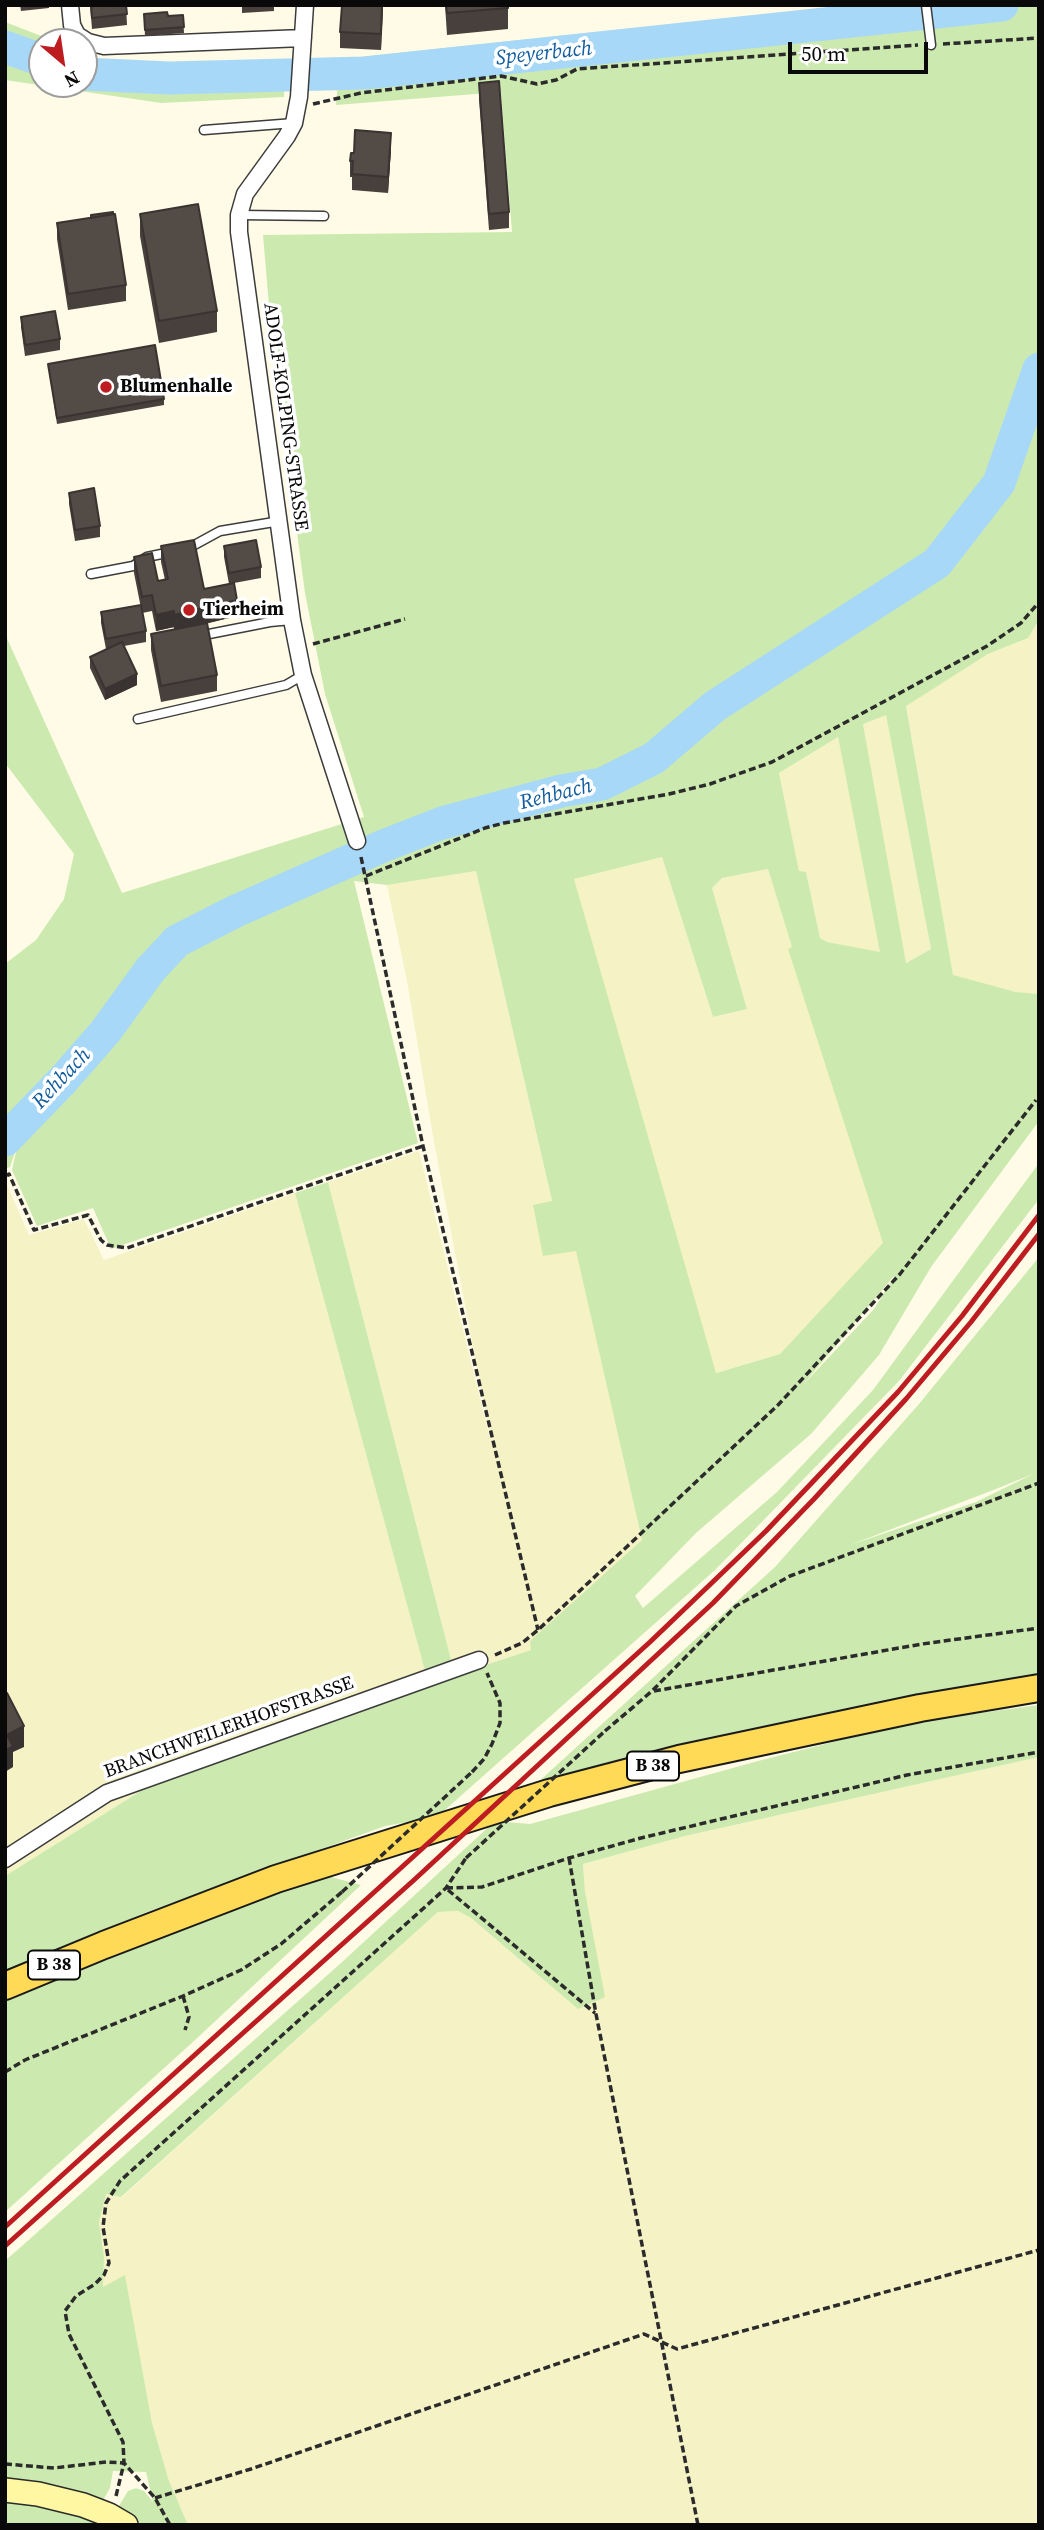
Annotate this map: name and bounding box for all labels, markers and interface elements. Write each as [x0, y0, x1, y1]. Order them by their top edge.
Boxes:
north arrow [28, 28, 98, 98]
scale bar [792, 28, 932, 72]
water label: Speyerbach [495, 36, 593, 72]
text: 50 m [801, 39, 846, 68]
text: N [60, 65, 85, 94]
street label: ADOLF-KOLPING-STRASSE [258, 301, 312, 533]
place label: Blumenhalle [120, 376, 232, 398]
marker: Blumenhalle [98, 379, 114, 395]
place label: Tierheim [203, 599, 284, 621]
marker: Tierheim [181, 602, 197, 618]
water label: Rehbach [517, 774, 595, 816]
water label: Rehbach [28, 1043, 96, 1115]
street label: BRANCHWEILERHOFSTRASSE [101, 1672, 357, 1784]
road number: B 38 [627, 1751, 679, 1780]
road number: B 38 [28, 1951, 80, 1980]

